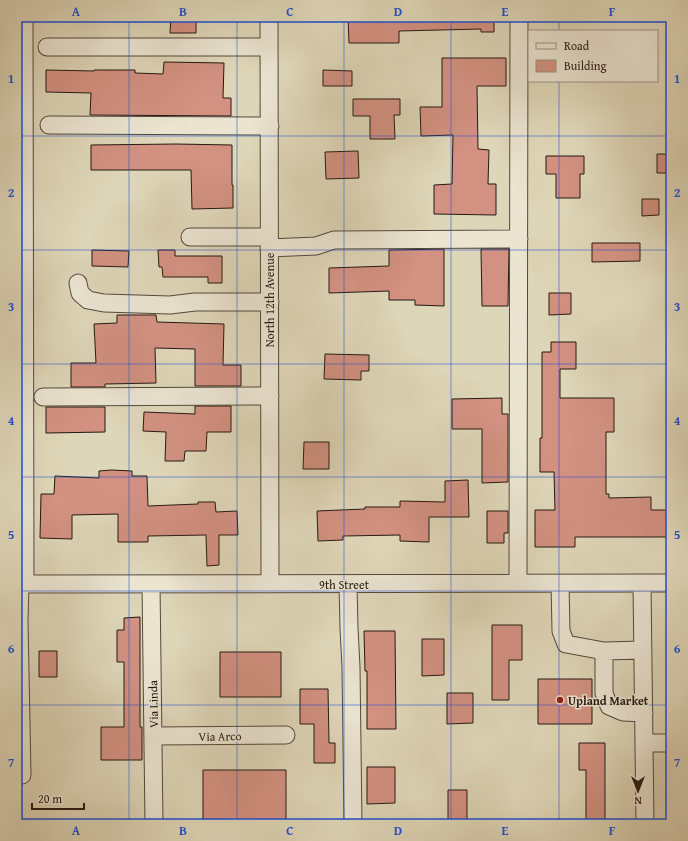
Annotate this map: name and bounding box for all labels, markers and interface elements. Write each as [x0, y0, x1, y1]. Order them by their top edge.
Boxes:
text: A [72, 2, 81, 21]
text: B [179, 2, 187, 21]
text: C [286, 2, 294, 21]
text: D [394, 2, 402, 21]
text: E [502, 2, 509, 21]
text: F [609, 2, 616, 21]
legend [528, 30, 658, 82]
text: Road [564, 37, 590, 54]
text: Building [564, 57, 607, 74]
text: 1 [8, 69, 14, 88]
text: 1 [674, 69, 680, 88]
text: 2 [8, 183, 15, 202]
text: 2 [674, 183, 681, 202]
street label: North 12th Avenue [261, 252, 278, 347]
text: 3 [8, 297, 14, 316]
text: 3 [674, 297, 680, 316]
text: 4 [8, 411, 15, 430]
text: 4 [674, 411, 681, 430]
text: 5 [8, 525, 15, 544]
text: 5 [674, 525, 681, 544]
street label: 9th Street [319, 576, 370, 593]
text: 6 [8, 639, 15, 658]
text: 6 [674, 639, 681, 658]
street label: Via Linda [144, 680, 162, 728]
place label: Upland Market [568, 692, 649, 709]
marker: Upland Market [555, 695, 565, 705]
street label: Via Arco [198, 727, 242, 745]
text: 7 [8, 753, 15, 772]
text: 7 [674, 753, 681, 772]
north arrow [618, 771, 658, 811]
scale bar [32, 785, 84, 811]
text: 20 m [38, 790, 62, 807]
text: N [634, 793, 642, 809]
text: A [72, 821, 81, 840]
text: B [179, 821, 187, 840]
text: C [286, 821, 294, 840]
text: D [394, 821, 402, 840]
text: E [502, 821, 509, 840]
text: F [609, 821, 616, 840]

